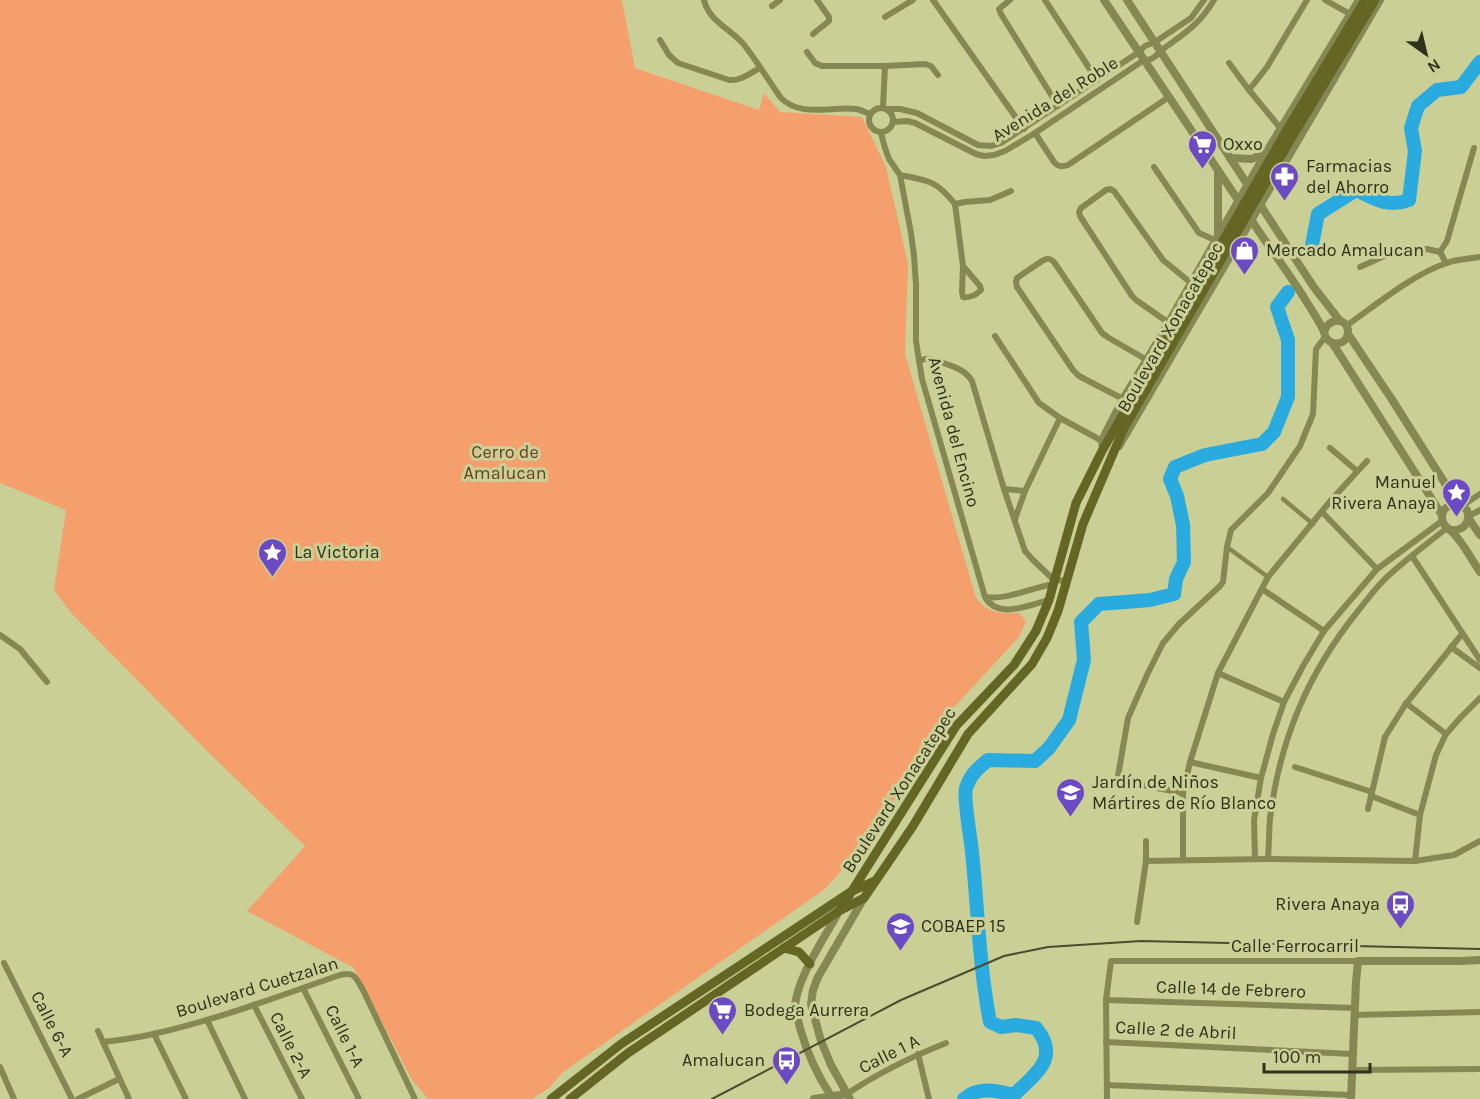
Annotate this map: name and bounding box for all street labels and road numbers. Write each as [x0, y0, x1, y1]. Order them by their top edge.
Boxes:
street label: Avenida del Roble [988, 51, 1122, 147]
street label: Boulevard Xonacatepec [1112, 238, 1228, 416]
street label: Avenida del Encino [923, 354, 985, 510]
street label: Boulevard Xonacatepec [837, 703, 961, 877]
street label: Calle Ferrocarril [1231, 935, 1359, 957]
street label: Boulevard Cuetzalan [173, 952, 341, 1022]
street label: Calle 14 de Febrero [1156, 975, 1306, 1003]
street label: Calle 6-A [26, 987, 78, 1061]
street label: Calle 1-A [320, 1001, 370, 1071]
street label: Calle 2-A [265, 1008, 317, 1082]
street label: Calle 2 de Abril [1115, 1016, 1237, 1044]
street label: Calle 1 A [855, 1029, 923, 1079]

